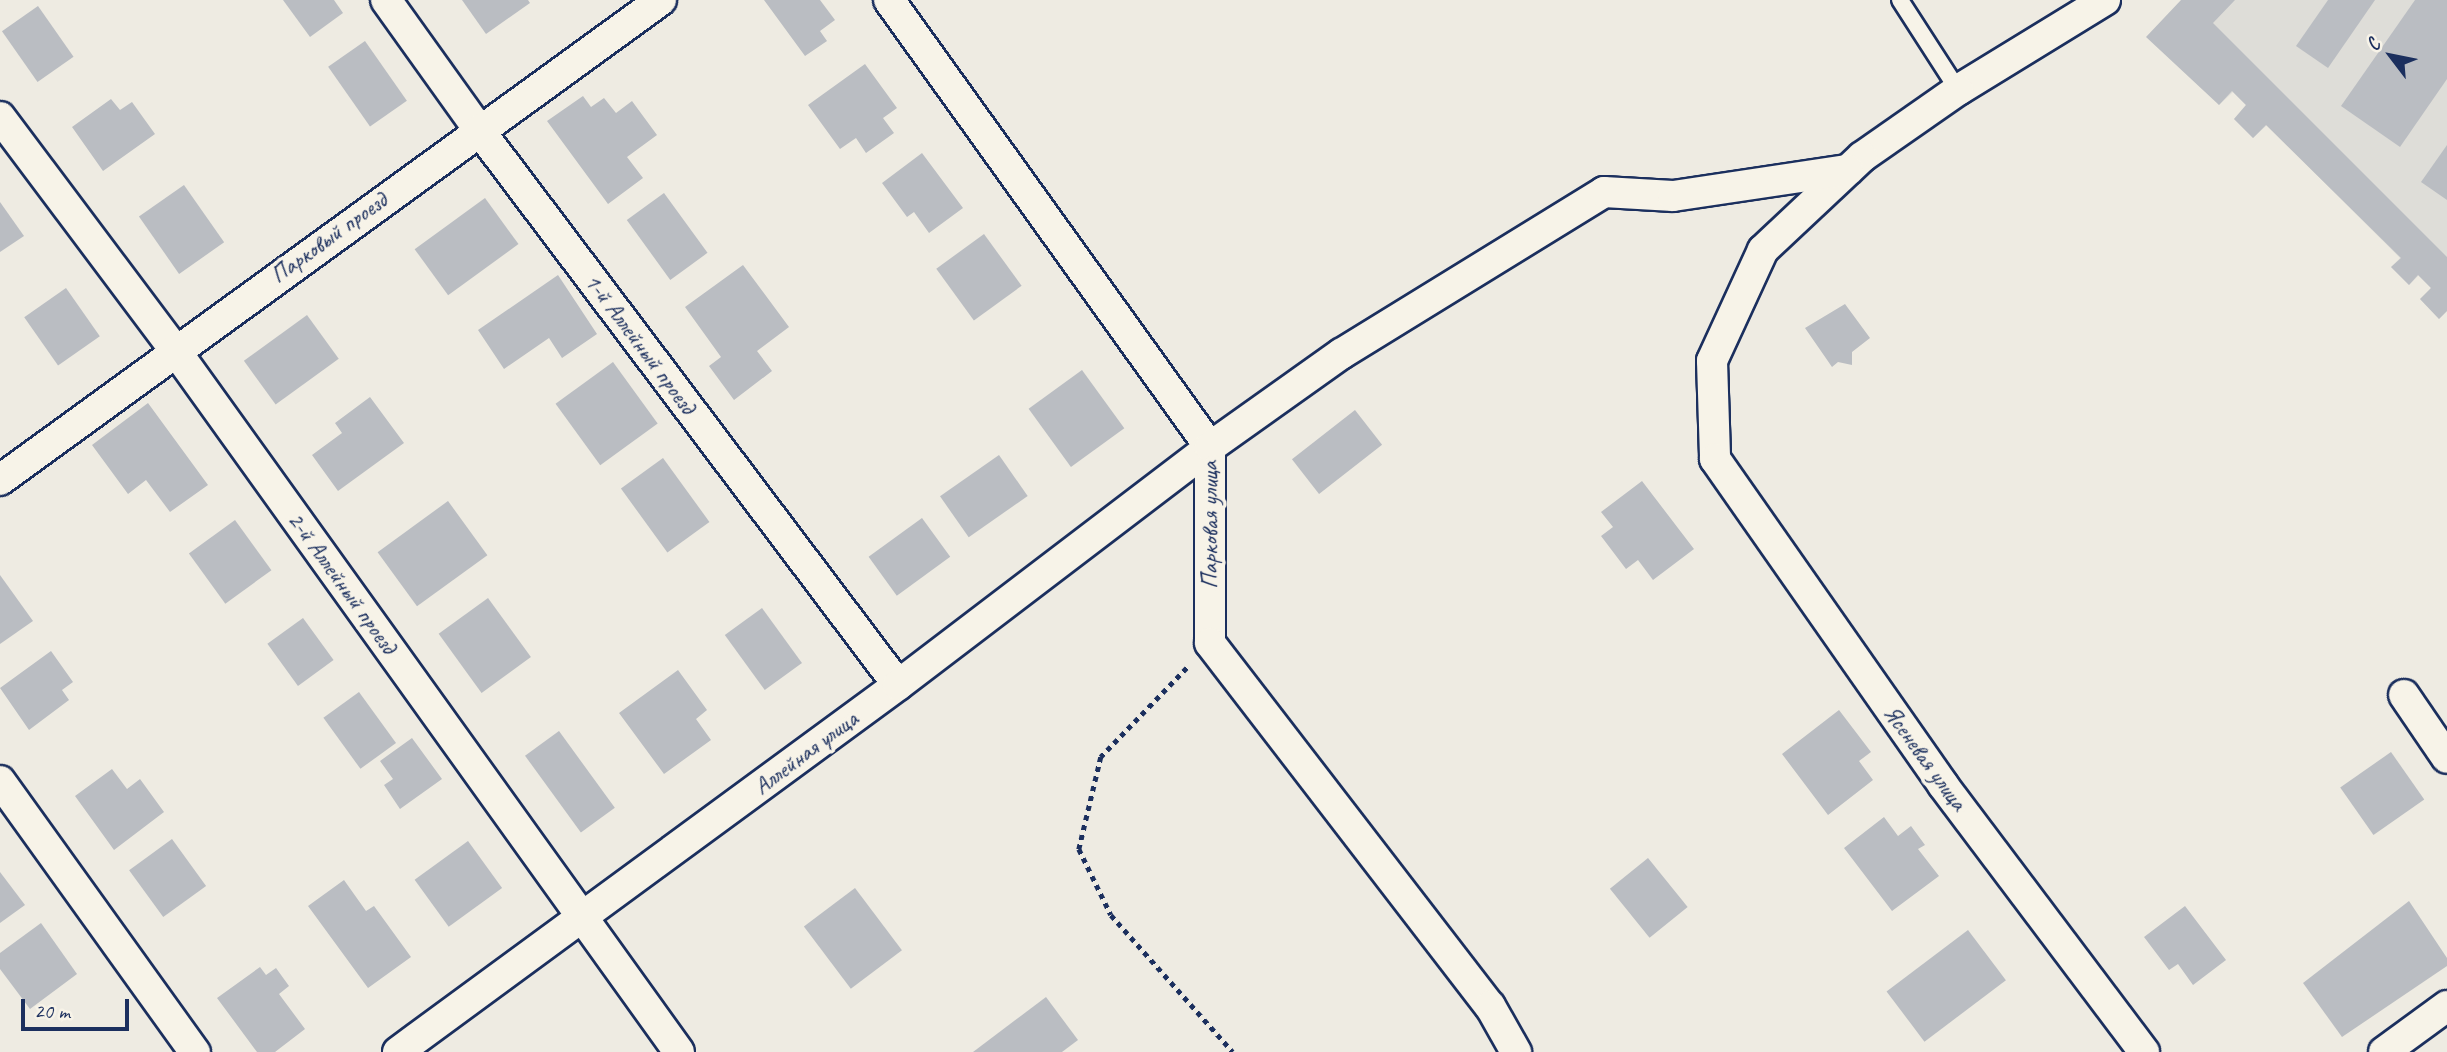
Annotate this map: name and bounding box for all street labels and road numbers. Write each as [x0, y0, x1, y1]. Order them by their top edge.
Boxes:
street label: Парковый проезд [265, 186, 393, 290]
street label: 1-й Аллейный проезд [578, 268, 702, 420]
street label: Парковая улица [1196, 460, 1224, 590]
street label: 2-й Аллейный проезд [281, 506, 403, 660]
street label: Ясеневая улица [1877, 699, 1973, 817]
street label: Аллейная улица [747, 704, 865, 802]

